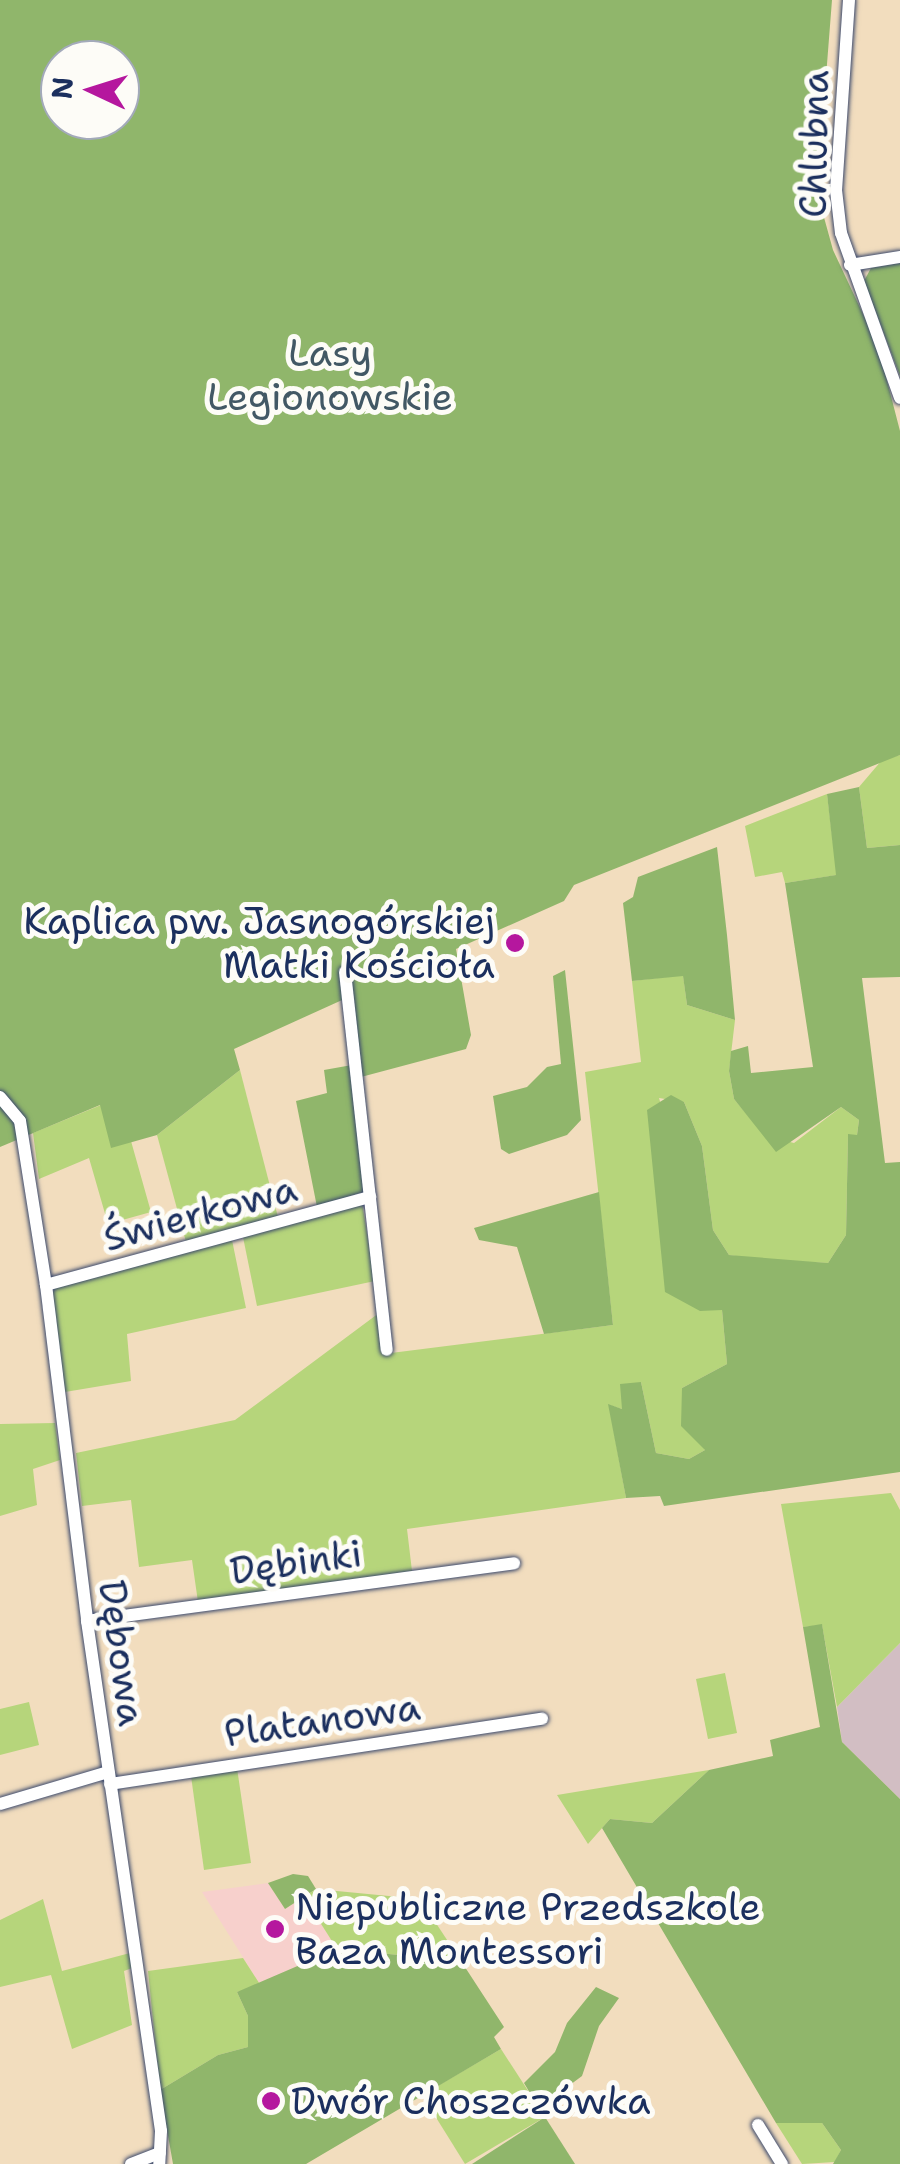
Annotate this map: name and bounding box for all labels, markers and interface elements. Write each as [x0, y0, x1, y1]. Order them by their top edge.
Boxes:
north arrow [40, 40, 140, 140]
street label: Chlubna [790, 70, 838, 218]
text: N [42, 76, 82, 100]
park label: Lasy Legionowskie [207, 330, 453, 419]
place label: Kaplica pw. Jasnogórskiej Matki Kościoła [23, 898, 495, 988]
marker: Kaplica pw. Jasnogórskiej Matki Kościoła [504, 932, 526, 954]
street label: Świerkowa [98, 1165, 302, 1261]
street label: Dębinki [227, 1530, 365, 1594]
street label: Dębowa [89, 1577, 155, 1729]
street label: Platanowa [221, 1684, 423, 1756]
place label: Niepubliczne Przedszkole Baza Montessori [295, 1884, 761, 1974]
marker: Niepubliczne Przedszkole Baza Montessori [264, 1918, 286, 1940]
place label: Dwór Choszczówka [291, 2078, 651, 2124]
marker: Dwór Choszczówka [260, 2090, 282, 2112]

